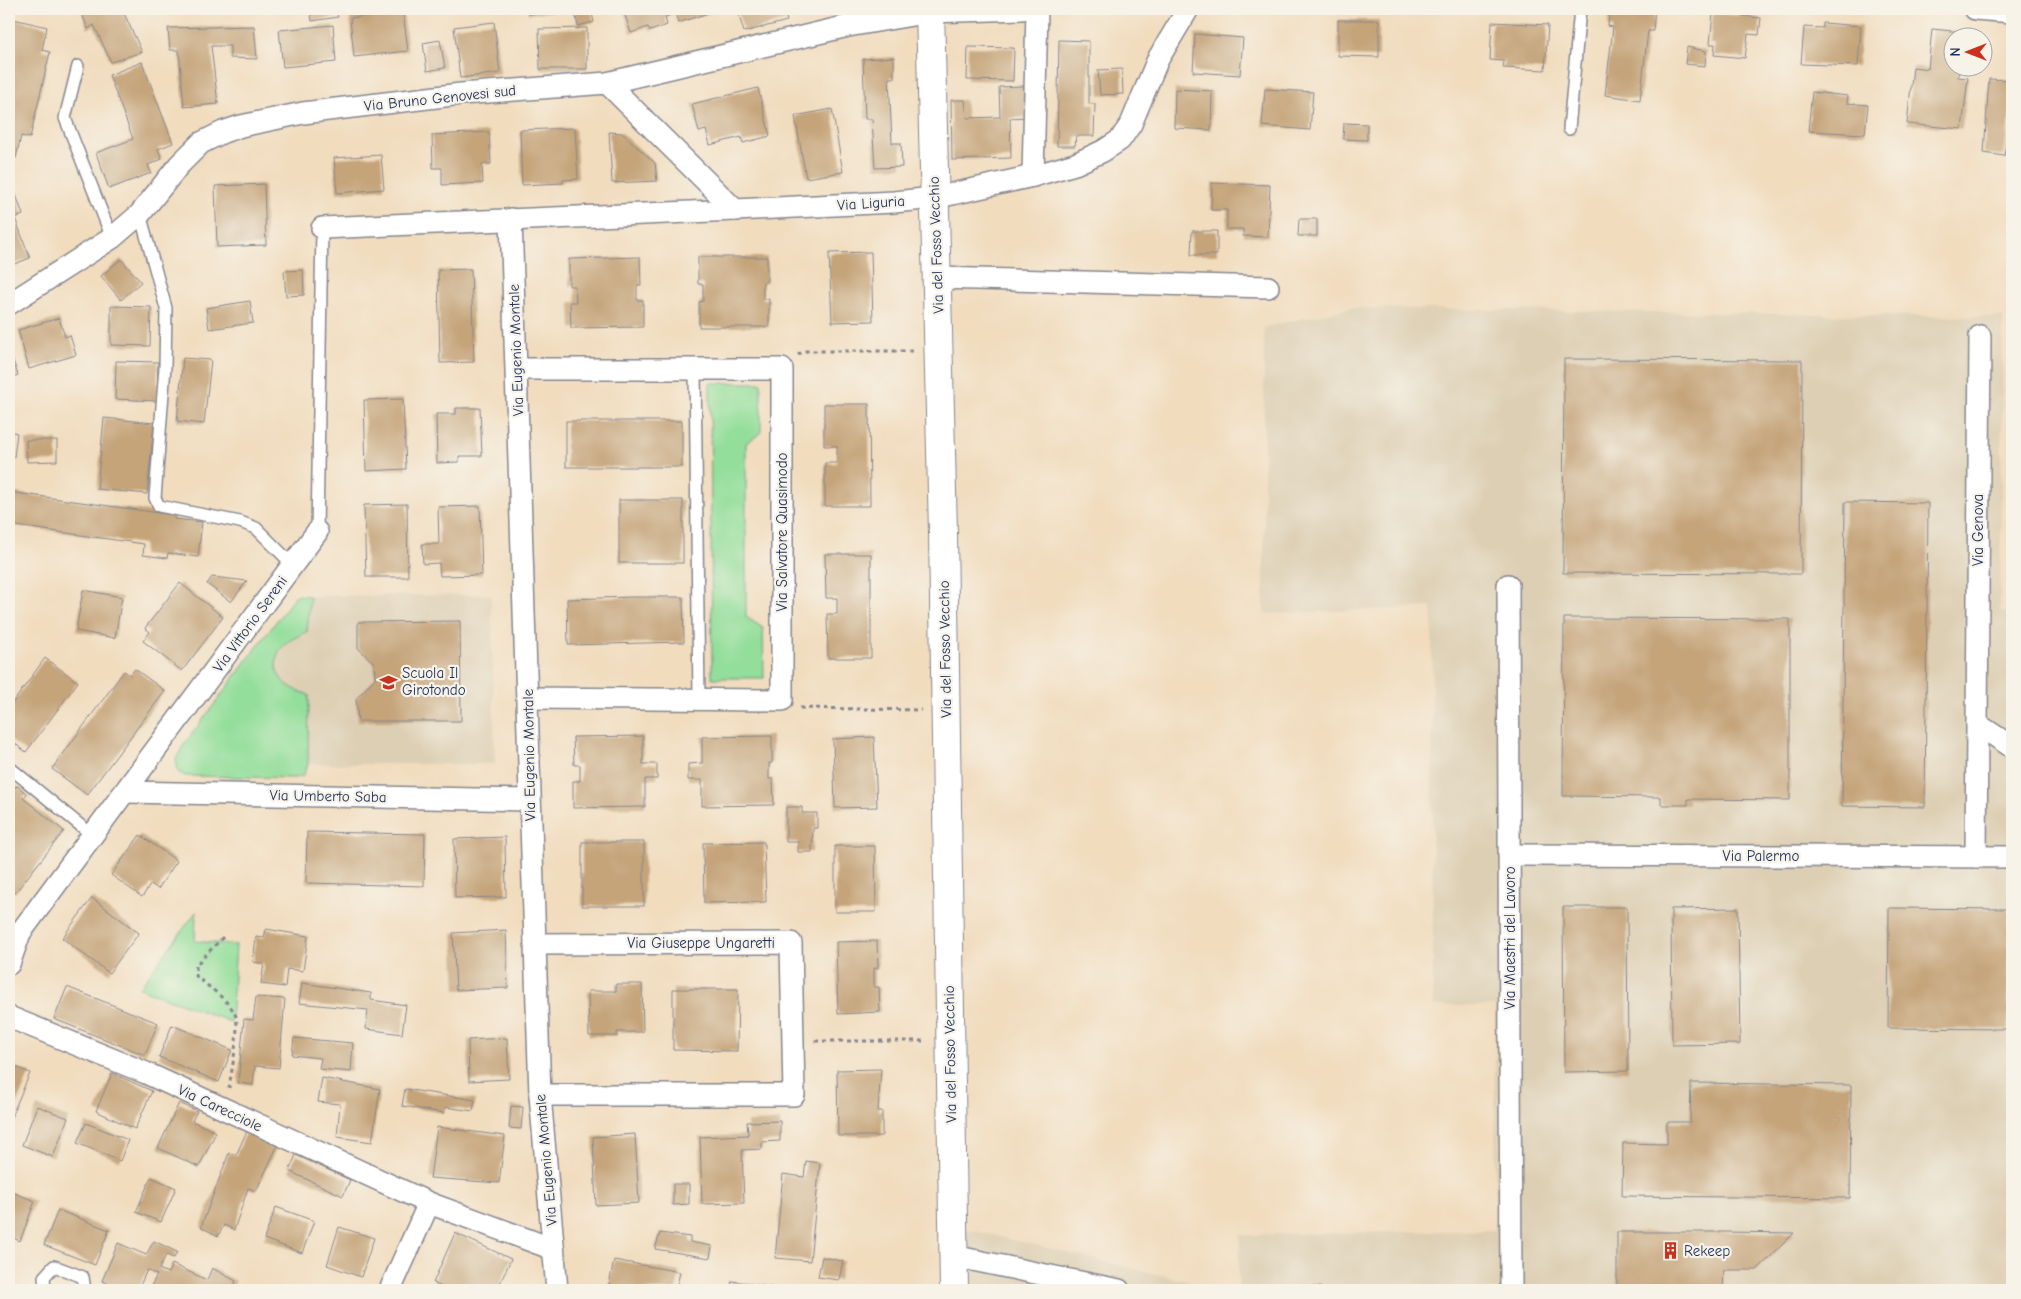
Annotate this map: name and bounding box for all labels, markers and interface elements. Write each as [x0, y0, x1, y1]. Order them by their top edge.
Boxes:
north arrow [1944, 28, 1994, 78]
text: N [1947, 47, 1964, 57]
street label: Via Bruno Genovesi sud [363, 81, 517, 115]
street label: Via del Fosso Vecchio [925, 176, 947, 314]
street label: Via Liguria [837, 192, 905, 214]
street label: Via Eugenio Montale [505, 283, 527, 416]
street label: Via Salvatore Quasimodo [773, 452, 791, 612]
street label: Via Genova [1969, 494, 1987, 566]
street label: Via Vittorio Sereni [209, 572, 291, 676]
street label: Via del Fosso Vecchio [935, 580, 955, 718]
place label: Scuola Il Girotondo [402, 664, 466, 699]
school or university icon: Scuola Il Girotondo [378, 672, 398, 692]
street label: Via Eugenio Montale [519, 688, 539, 821]
street label: Via Umberto Saba [269, 786, 387, 806]
street label: Via Palermo [1723, 847, 1799, 865]
street label: Via Maestri del Lavoro [1501, 866, 1519, 1010]
street label: Via Giuseppe Ungaretti [627, 934, 775, 952]
street label: Via del Fosso Vecchio [940, 985, 960, 1123]
street label: Via Carecciole [175, 1081, 265, 1136]
street label: Via Eugenio Montale [531, 1093, 561, 1227]
building icon: Rekeep [1660, 1241, 1680, 1261]
place label: Rekeep [1684, 1242, 1730, 1260]

